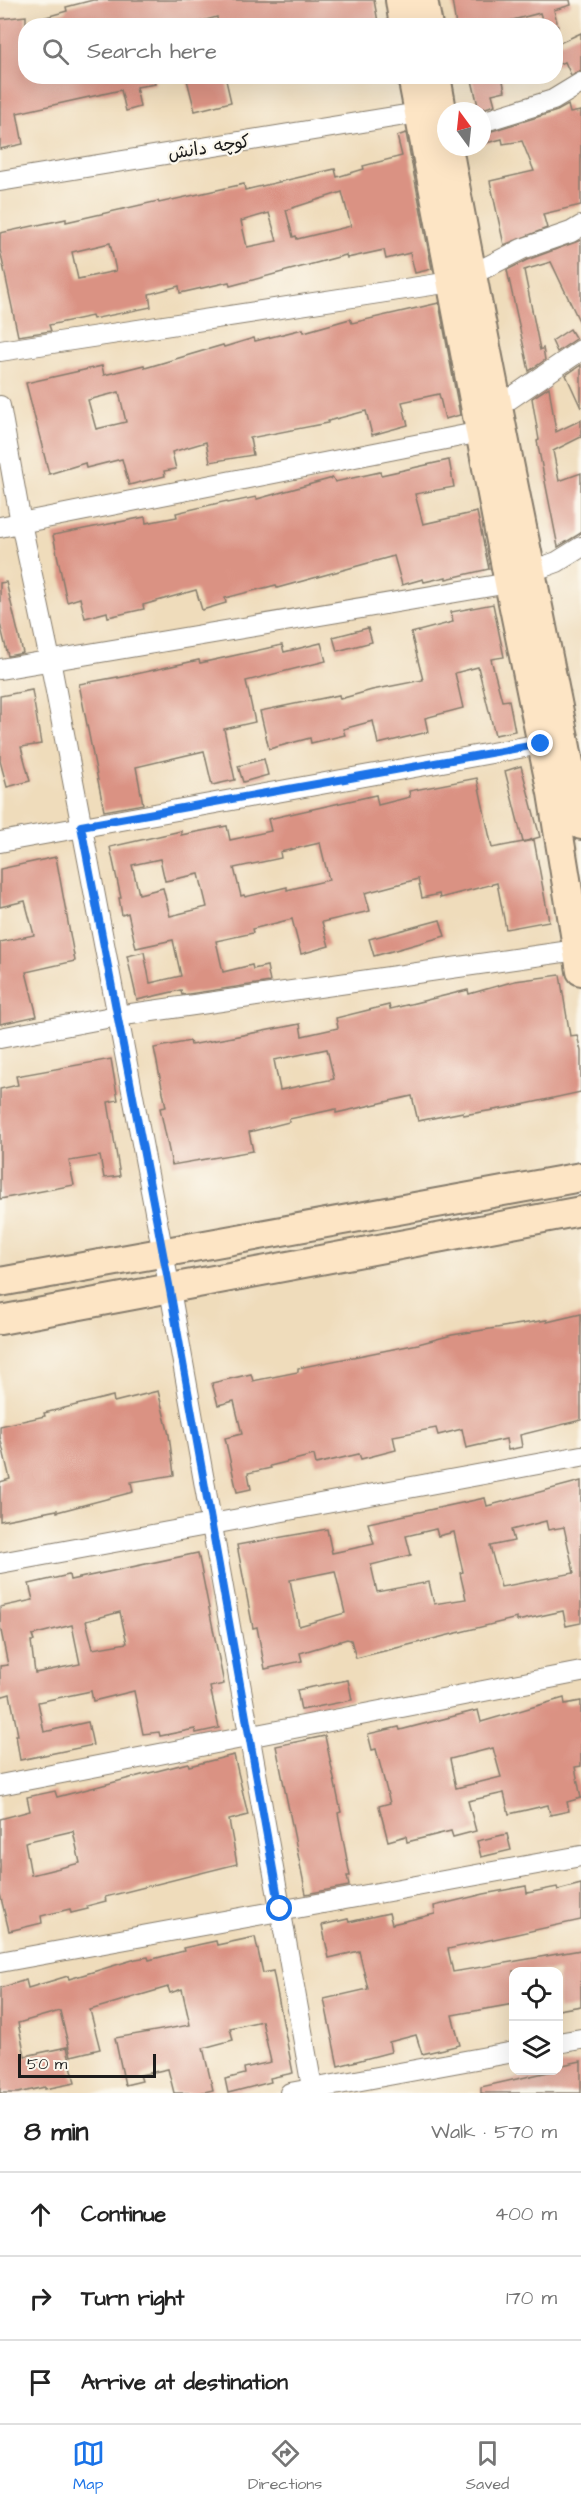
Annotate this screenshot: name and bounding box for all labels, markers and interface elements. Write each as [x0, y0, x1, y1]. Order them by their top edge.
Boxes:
search box [18, 18, 563, 84]
icon: search [39, 35, 72, 68]
text: Search here [87, 36, 217, 67]
north arrow [437, 102, 491, 156]
street label: کوچه دانش [166, 129, 252, 166]
route end [527, 730, 553, 756]
route start [266, 1895, 292, 1921]
map controls [509, 1967, 563, 2075]
button: locate [509, 1967, 563, 2021]
button: layers [509, 2021, 563, 2075]
scale bar [18, 2051, 156, 2078]
text: 50 m [27, 2053, 67, 2075]
text: 8 min [24, 2114, 88, 2150]
text: Walk · 570 m [431, 2118, 557, 2146]
icon: ahead [24, 2198, 57, 2231]
text: Continue [81, 2199, 166, 2230]
text: 400 m [495, 2200, 557, 2228]
icon: right [24, 2282, 57, 2315]
text: Turn right [81, 2283, 184, 2314]
text: 170 m [506, 2284, 557, 2312]
icon: arrive [24, 2366, 57, 2399]
text: Arrive at destination [81, 2367, 288, 2398]
tab: Map [72, 2437, 105, 2495]
tab: Directions [248, 2437, 322, 2495]
tab: Saved [466, 2437, 509, 2495]

